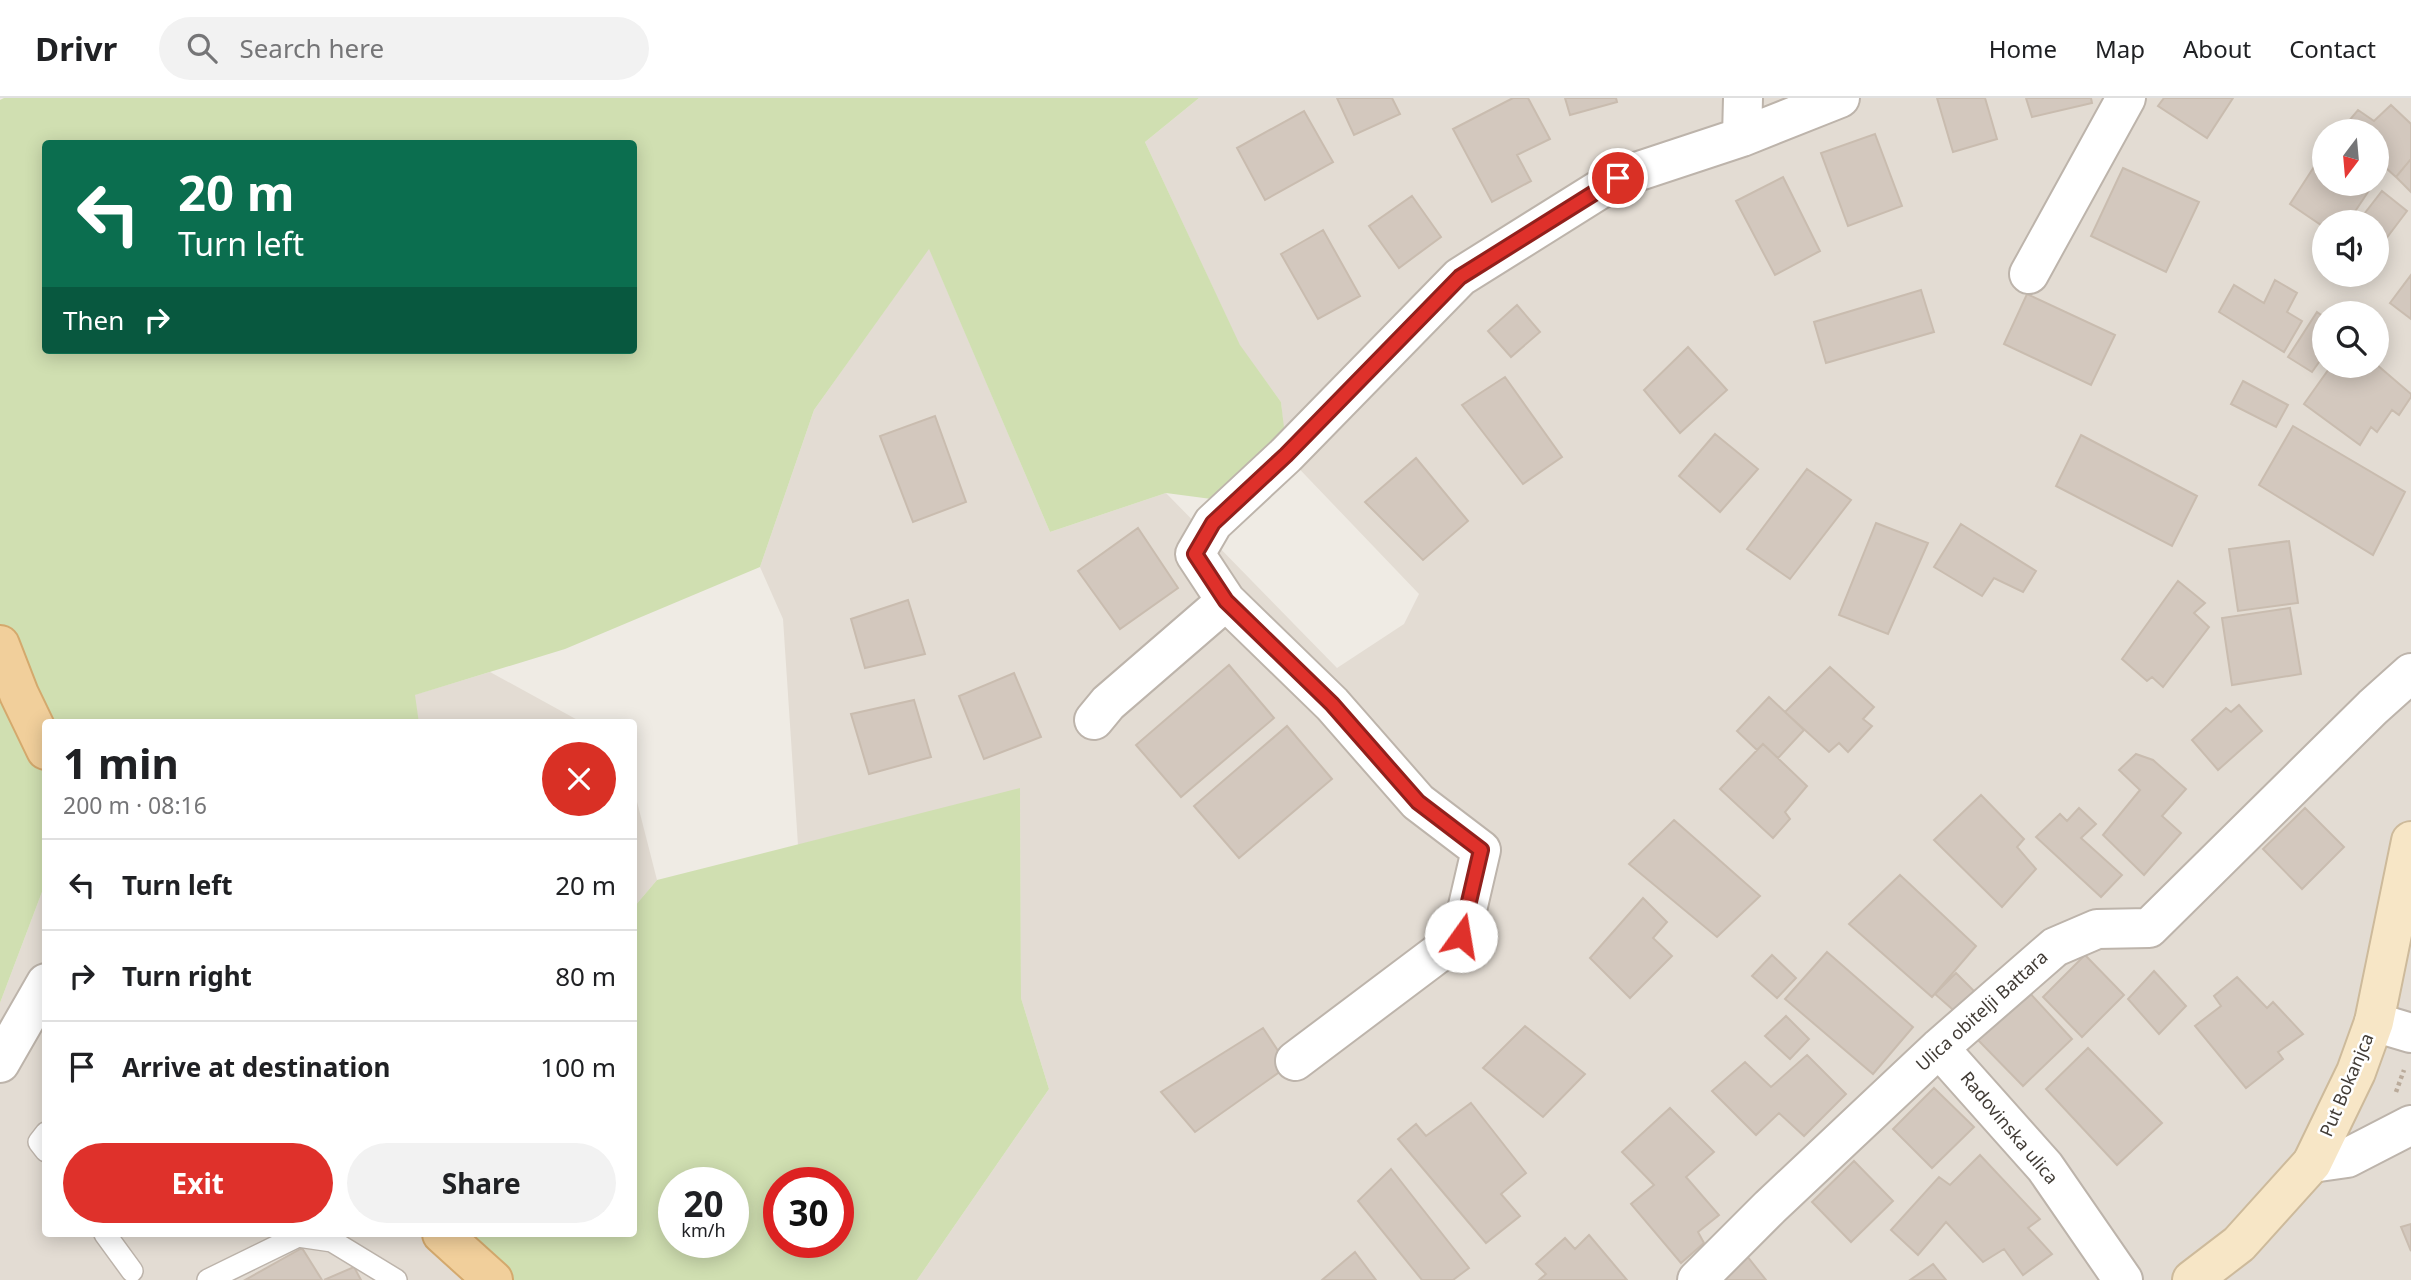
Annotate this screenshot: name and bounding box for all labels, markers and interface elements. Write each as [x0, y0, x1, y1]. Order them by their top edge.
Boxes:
search box [159, 17, 649, 80]
text: Drivr [35, 26, 117, 71]
icon: search [183, 29, 221, 67]
text: Search here [239, 30, 384, 66]
text: Home [1989, 32, 2057, 65]
text: Map [2095, 32, 2145, 65]
text: About [2183, 32, 2251, 65]
text: Contact [2289, 32, 2376, 65]
north arrow [2312, 119, 2389, 196]
map controls [2312, 119, 2389, 378]
pin [1588, 148, 1648, 208]
text: 20 m [178, 159, 295, 225]
icon: arrive [1599, 159, 1637, 197]
icon: left [63, 168, 154, 259]
button: sound [2312, 210, 2389, 287]
text: Turn left [178, 222, 304, 265]
icon: right [138, 301, 176, 339]
button: search [2312, 301, 2389, 378]
text: Then [63, 302, 124, 338]
text: 1 min [63, 734, 179, 791]
button: close [542, 742, 616, 816]
text: 200 m · 08:16 [63, 789, 207, 821]
icon: left [63, 866, 101, 904]
text: Turn left [122, 867, 233, 903]
text: 20 m [555, 867, 616, 903]
position arrow [1424, 899, 1498, 973]
street label: Ulica obitelji Battara [1910, 945, 2052, 1076]
icon: right [63, 957, 101, 995]
text: Turn right [122, 958, 252, 994]
text: 80 m [555, 958, 616, 994]
street label: Put Bokanjca [2314, 1029, 2379, 1140]
icon: arrive [63, 1048, 101, 1086]
text: Arrive at destination [122, 1049, 391, 1085]
text: 100 m [540, 1049, 616, 1085]
street label: Radovinska ulica [1956, 1066, 2064, 1189]
button: Exit [63, 1143, 333, 1223]
button: Share [347, 1143, 616, 1223]
speed limit sign: 30 [763, 1167, 854, 1258]
text: 20 [683, 1180, 724, 1227]
text: km/h [681, 1218, 726, 1242]

